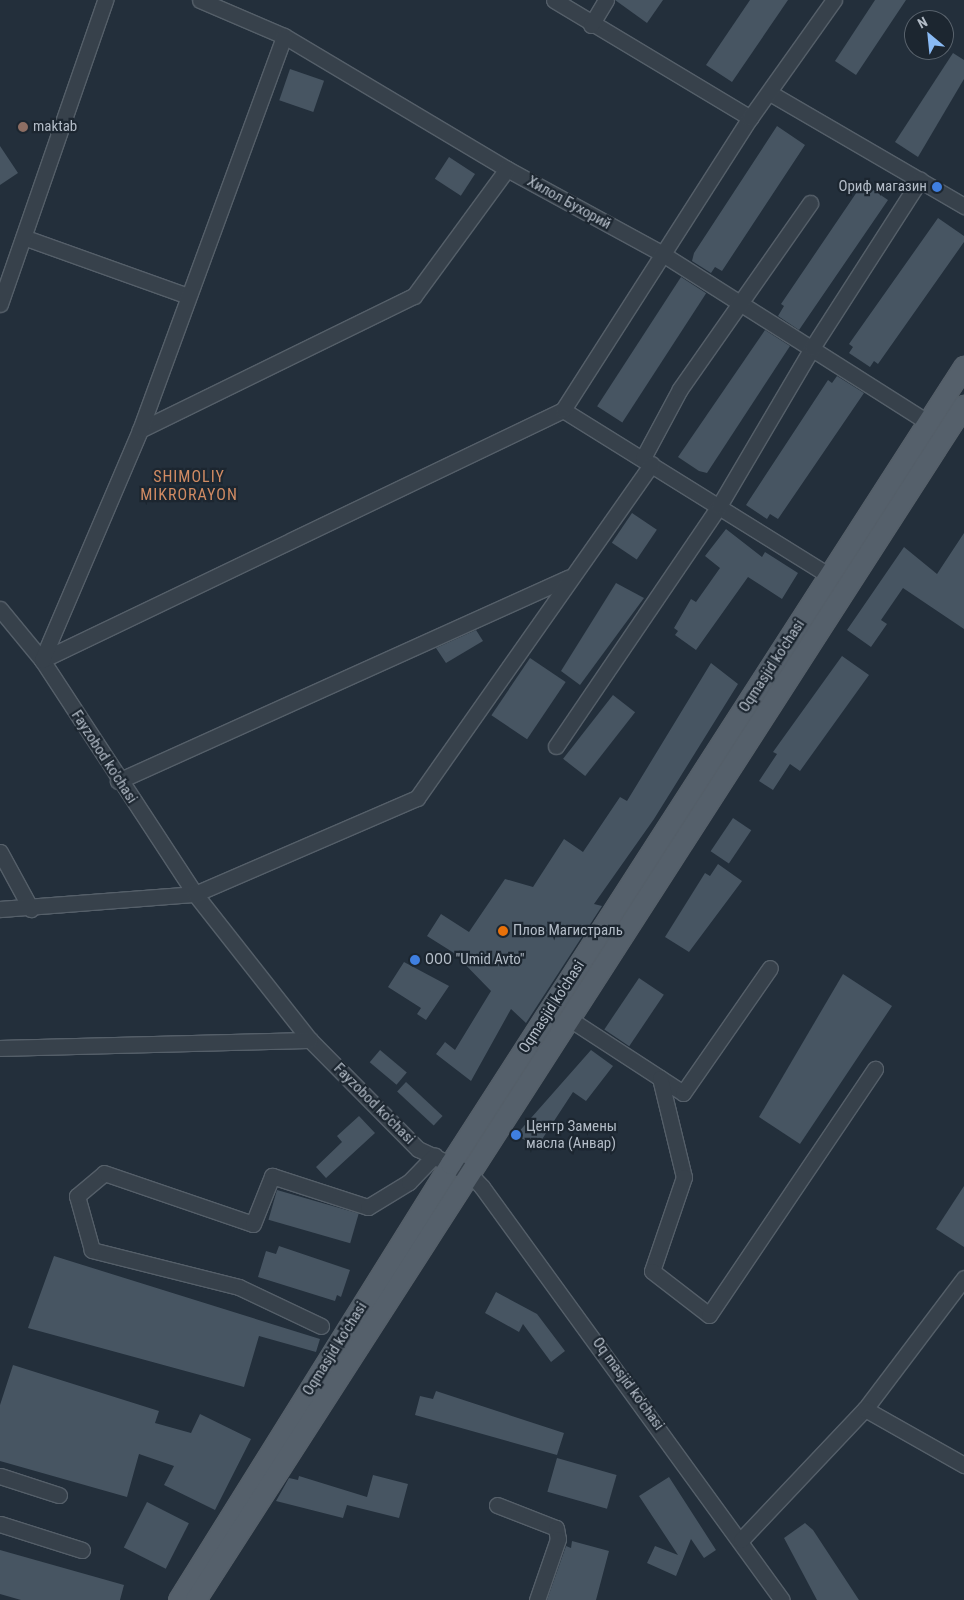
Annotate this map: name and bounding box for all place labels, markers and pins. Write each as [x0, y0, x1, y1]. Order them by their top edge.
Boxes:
place label: maktab [33, 118, 77, 136]
marker: maktab [17, 121, 29, 133]
place label: Ориф магазин [838, 178, 927, 196]
marker: Ориф магазин [931, 181, 943, 193]
place label: Плов Магистраль [513, 922, 623, 940]
marker: Плов Магистраль [497, 925, 509, 937]
place label: ООО "Umid Avto" [425, 951, 525, 969]
marker: ООО "Umid Avto" [409, 954, 421, 966]
place label: Центр Замены масла (Анвар) [526, 1117, 617, 1152]
marker: Центр Замены масла (Анвар) [510, 1129, 522, 1141]

